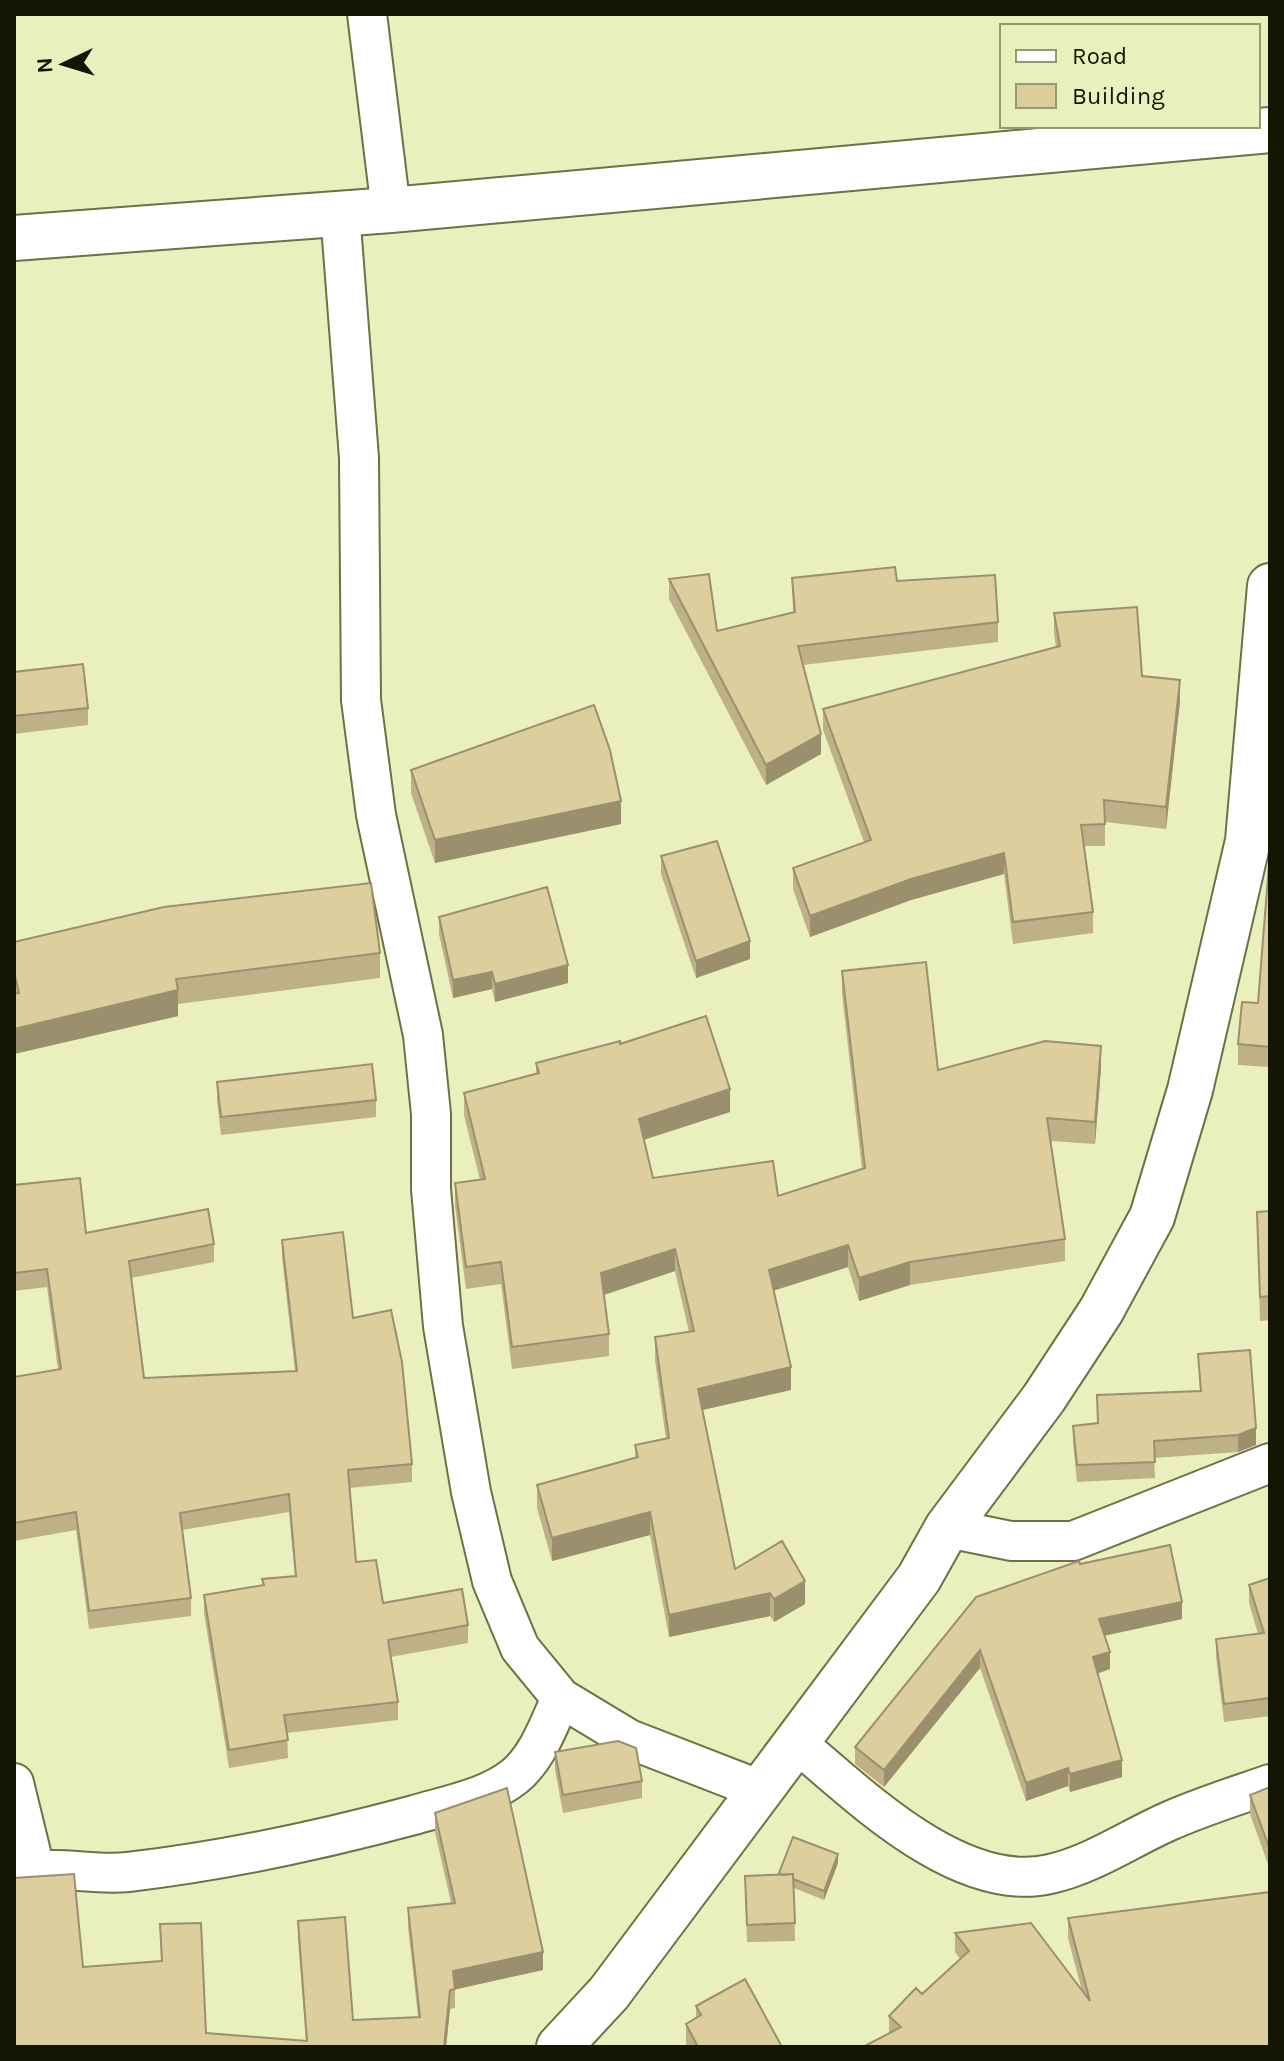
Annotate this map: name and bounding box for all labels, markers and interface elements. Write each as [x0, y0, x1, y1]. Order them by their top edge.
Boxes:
north arrow [24, 24, 104, 104]
legend [1000, 24, 1260, 128]
text: Road [1072, 42, 1127, 70]
text: N [32, 57, 59, 74]
text: Building [1072, 82, 1165, 110]

